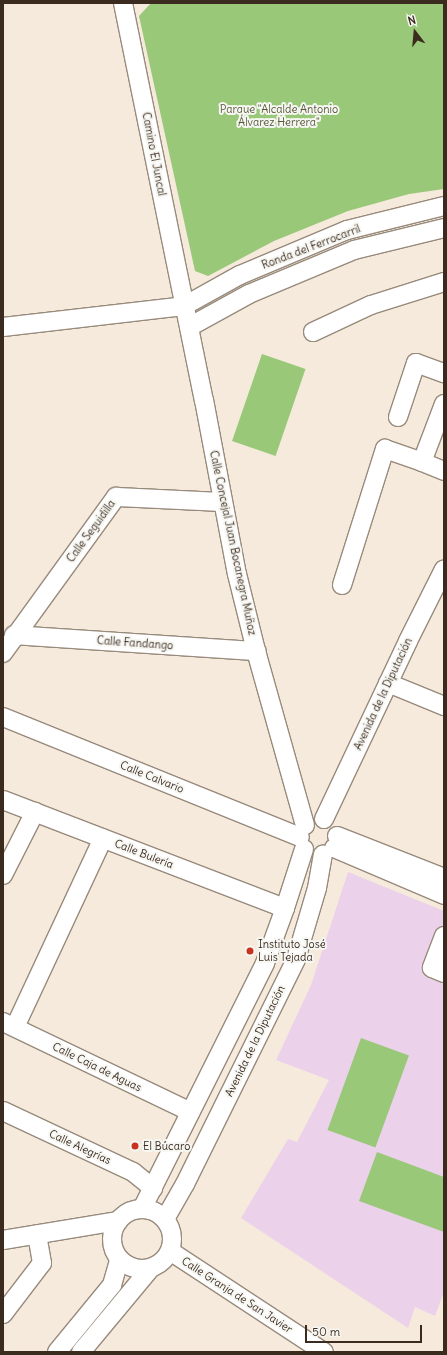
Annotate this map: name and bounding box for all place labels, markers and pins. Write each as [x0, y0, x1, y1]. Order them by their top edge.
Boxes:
place label: Instituto José Luis Tejada [258, 938, 326, 964]
marker: Instituto José Luis Tejada [245, 946, 255, 956]
place label: El Búcaro [143, 1139, 190, 1153]
marker: El Búcaro [130, 1141, 140, 1151]

